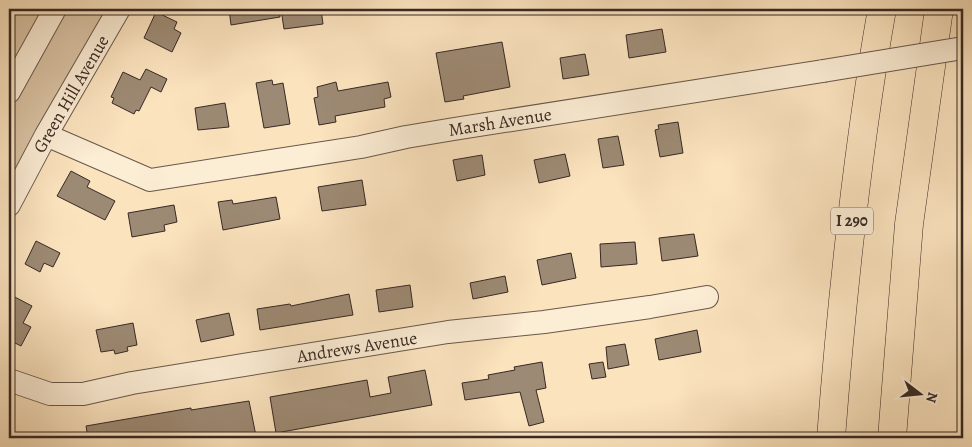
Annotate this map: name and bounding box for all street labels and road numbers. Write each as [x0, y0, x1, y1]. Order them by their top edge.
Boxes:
street label: Green Hill Avenue [28, 31, 114, 157]
street label: Marsh Avenue [447, 102, 553, 142]
road number: I 290 [831, 208, 873, 235]
street label: Andrews Avenue [294, 326, 419, 369]

